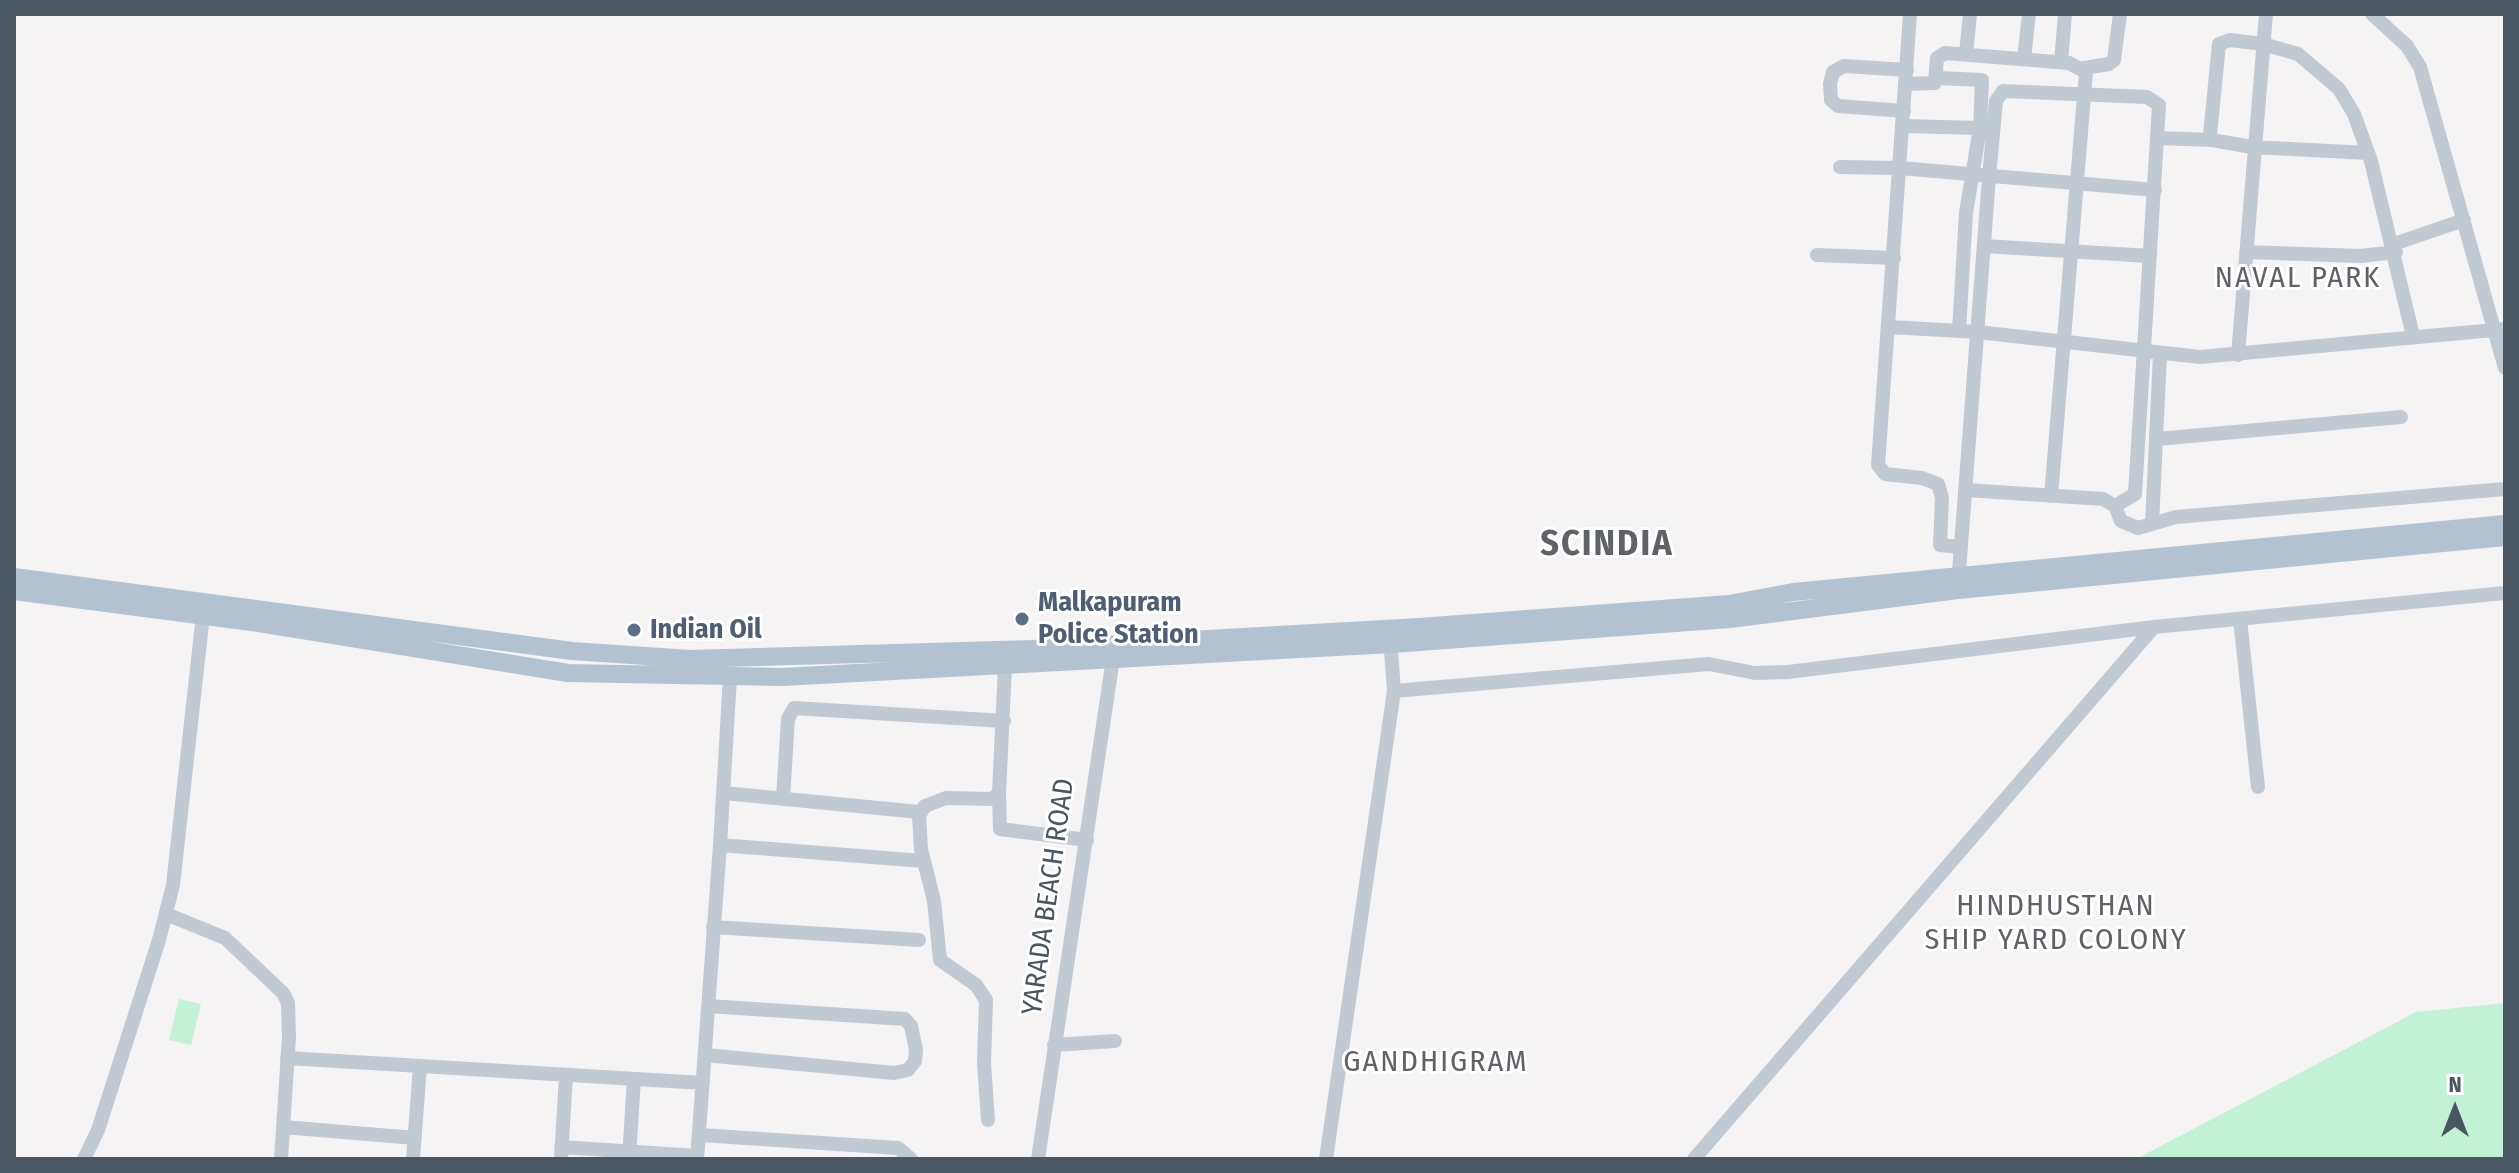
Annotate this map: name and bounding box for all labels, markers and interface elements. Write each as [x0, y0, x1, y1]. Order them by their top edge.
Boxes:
district label: NAVAL PARK [2215, 261, 2381, 297]
district label: SCINDIA [1540, 523, 1674, 567]
place label: Malkapuram Police Station [1038, 586, 1199, 652]
marker: Malkapuram Police Station [1013, 610, 1031, 628]
place label: Indian Oil [650, 613, 762, 647]
marker: Indian Oil [625, 621, 643, 639]
street label: YARADA BEACH ROAD [1016, 777, 1082, 1017]
district label: HINDHUSTHAN SHIP YARD COLONY [1924, 889, 2188, 960]
district label: GANDHIGRAM [1343, 1045, 1529, 1081]
north arrow [2415, 1069, 2495, 1149]
text: N [2448, 1071, 2462, 1098]

